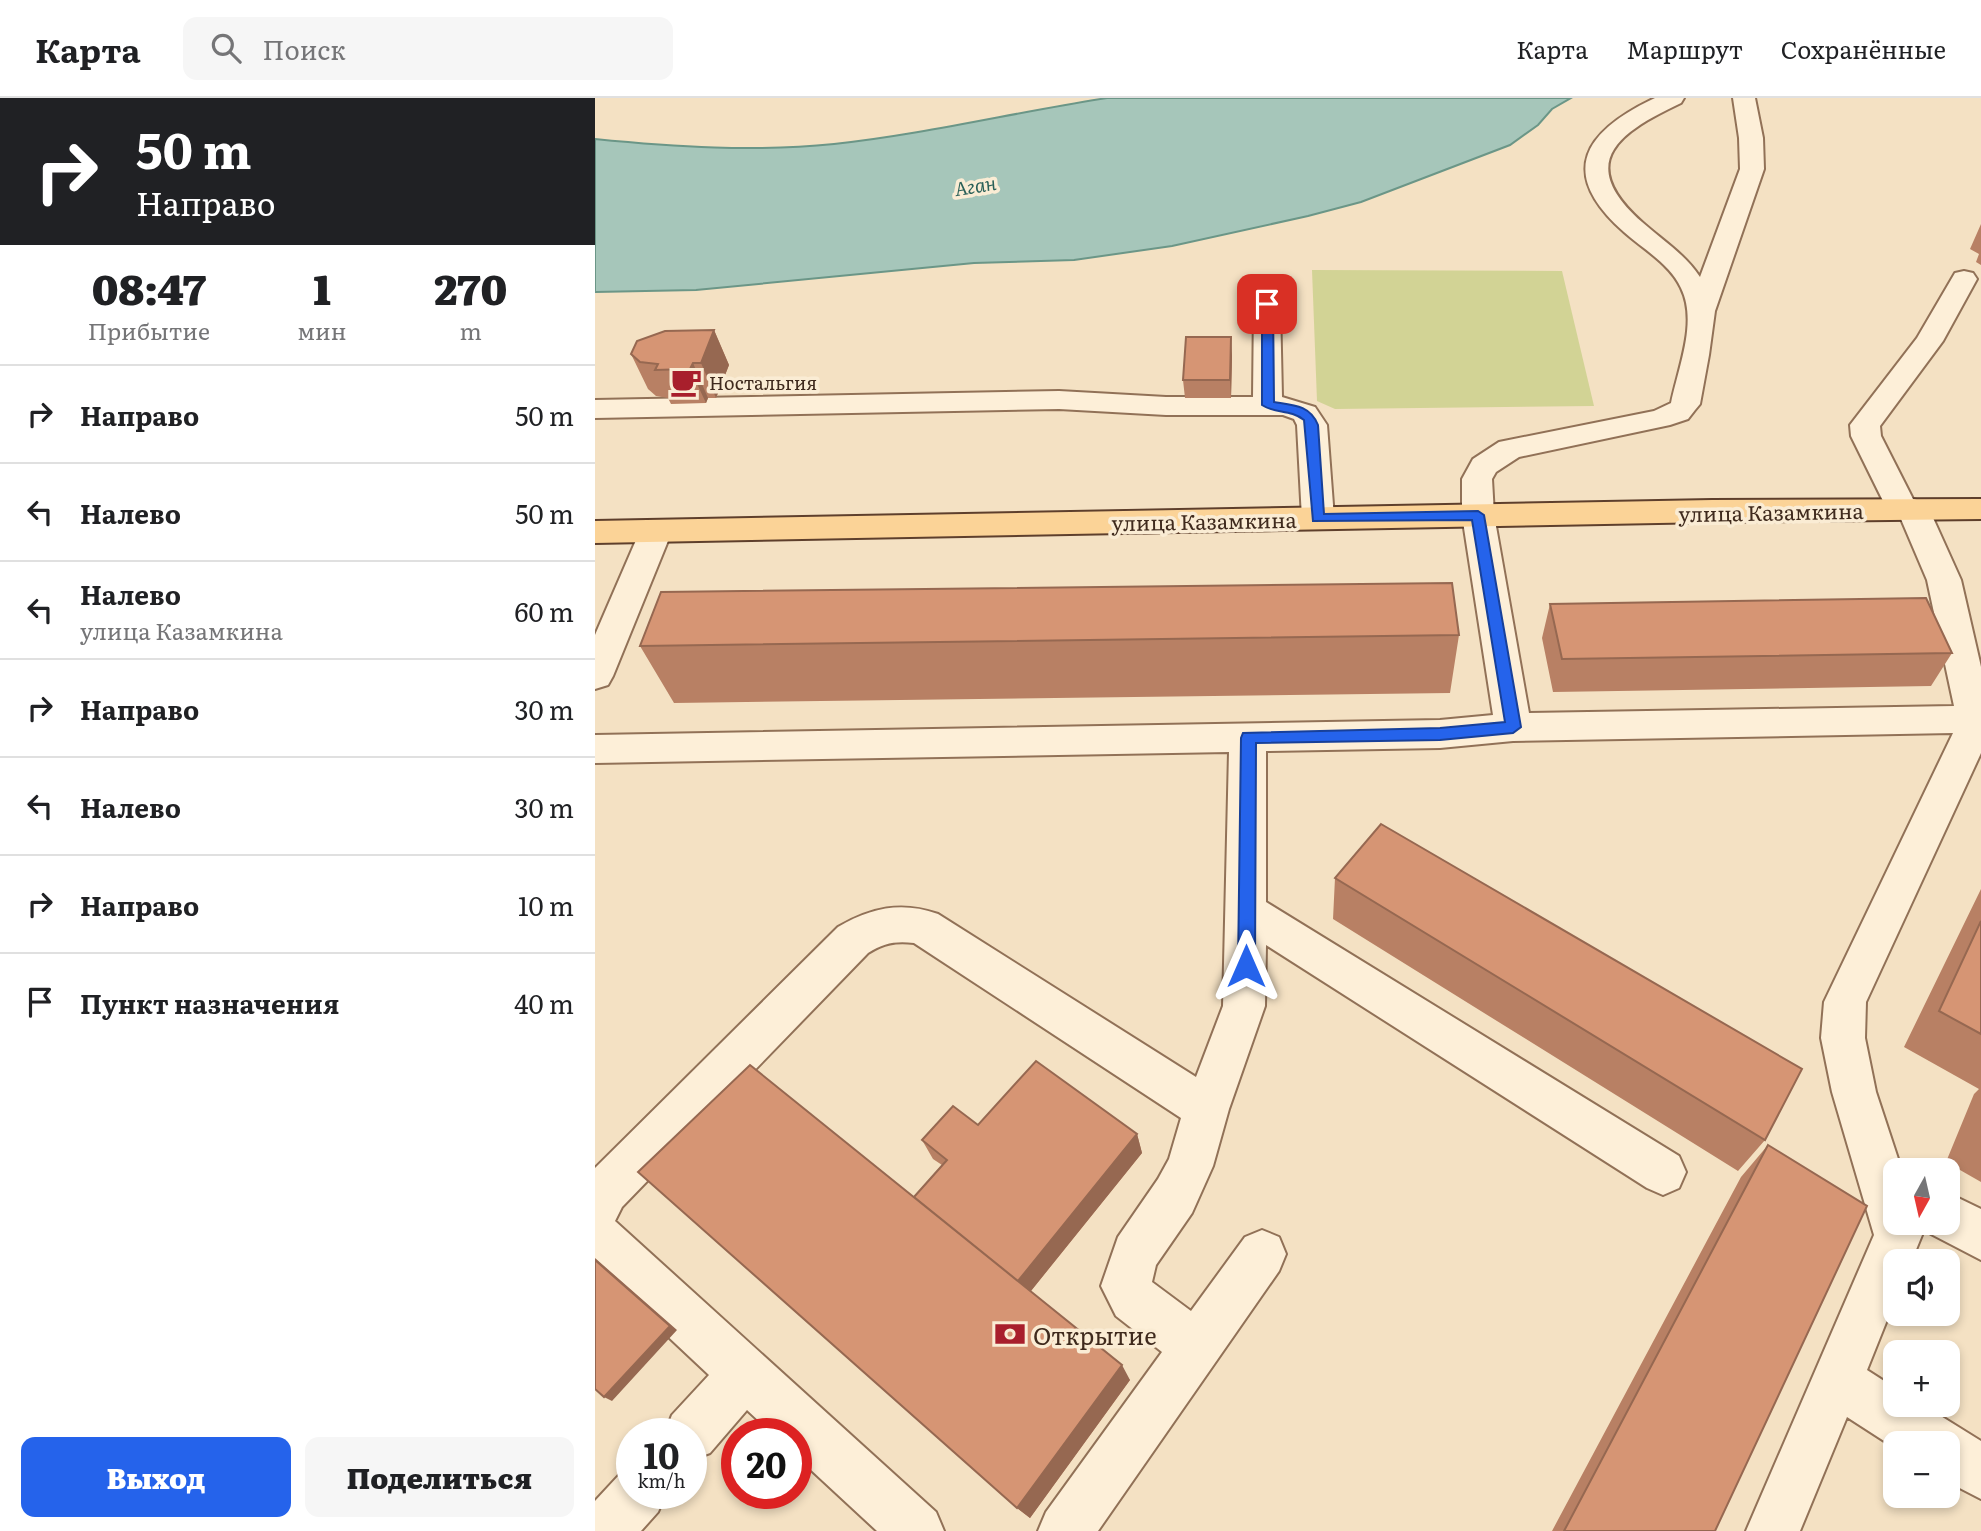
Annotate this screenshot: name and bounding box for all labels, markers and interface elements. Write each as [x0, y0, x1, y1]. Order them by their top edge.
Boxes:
search box [183, 17, 673, 80]
text: Карта [35, 24, 141, 73]
icon: search [207, 29, 245, 67]
text: Поиск [263, 29, 346, 68]
text: Карта [1516, 31, 1588, 66]
text: Маршрут [1626, 31, 1743, 66]
text: Сохранённые [1781, 31, 1946, 66]
text: 50 m [136, 111, 252, 184]
icon: right [21, 126, 112, 217]
water label: Аган [952, 168, 998, 202]
text: Направо [136, 178, 276, 226]
text: 08:47 [92, 256, 206, 318]
text: 1 [313, 256, 331, 318]
text: 270 [434, 256, 507, 318]
pin [1237, 274, 1297, 334]
icon: arrive [1248, 285, 1286, 323]
text: Прибытие [88, 313, 210, 347]
text: мин [298, 313, 347, 347]
text: m [460, 313, 482, 347]
cafe icon: Ностальгия [669, 365, 703, 399]
place label: Ностальгия [709, 369, 817, 396]
icon: right [21, 395, 59, 433]
text: Направо [80, 395, 199, 434]
text: 50 m [515, 395, 574, 434]
icon: left [21, 493, 59, 531]
text: Налево [80, 493, 181, 532]
text: 50 m [515, 493, 574, 532]
street label: улица Казамкина [1678, 494, 1865, 528]
street label: улица Казамкина [1111, 503, 1298, 537]
text: Налево [80, 574, 181, 613]
icon: left [21, 591, 59, 629]
text: 60 m [515, 591, 574, 630]
text: улица Казамкина [80, 613, 283, 647]
icon: right [21, 689, 59, 727]
text: Направо [80, 689, 199, 728]
text: 30 m [514, 689, 574, 728]
icon: left [21, 787, 59, 825]
text: Налево [80, 787, 181, 826]
text: 30 m [514, 787, 574, 826]
icon: right [21, 885, 59, 923]
text: Направо [80, 885, 199, 924]
text: 10 m [518, 885, 574, 924]
position arrow [1209, 929, 1283, 1003]
icon: arrive [21, 983, 59, 1021]
text: Пункт назначения [80, 983, 339, 1022]
text: 40 m [514, 983, 574, 1022]
north arrow [1883, 1158, 1960, 1236]
map controls [1883, 1158, 1960, 1508]
button: sound [1883, 1249, 1960, 1326]
bank icon: Открытие [993, 1317, 1027, 1351]
place label: Открытие [1033, 1317, 1157, 1352]
button: + [1883, 1340, 1960, 1417]
speed limit sign: 20 [721, 1418, 812, 1509]
text: 10 [643, 1428, 680, 1480]
button: − [1883, 1431, 1960, 1508]
button: Выход [21, 1437, 291, 1517]
button: Поделиться [305, 1437, 574, 1517]
text: km/h [638, 1467, 685, 1494]

